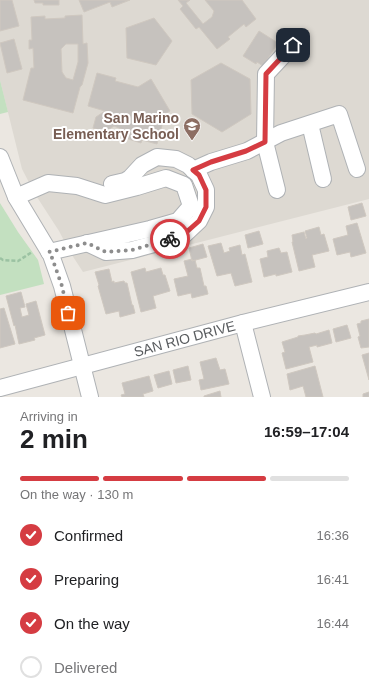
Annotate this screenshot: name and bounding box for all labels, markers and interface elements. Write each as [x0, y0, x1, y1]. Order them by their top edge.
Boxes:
pin [276, 28, 310, 62]
icon: home [282, 34, 304, 56]
place label: San Marino Elementary School [53, 110, 179, 142]
school or university icon: San Marino Elementary School [182, 116, 202, 141]
courier [150, 219, 190, 259]
icon: bike [159, 228, 181, 250]
pin [51, 296, 85, 330]
icon: bag [57, 302, 79, 324]
street label: SAN RIO DRIVE [132, 317, 237, 360]
text: Arriving in [20, 409, 78, 424]
text: 16:59–17:04 [264, 423, 349, 440]
text: 2 min [20, 424, 88, 454]
text: On the way · 130 m [20, 487, 133, 502]
icon: check [20, 524, 42, 546]
text: Confirmed [54, 527, 123, 544]
text: 16:36 [316, 528, 349, 543]
icon: check [20, 568, 42, 590]
text: Preparing [54, 571, 119, 588]
text: 16:41 [316, 572, 349, 587]
icon: check [20, 612, 42, 634]
text: On the way [54, 615, 130, 632]
text: 16:44 [316, 616, 349, 631]
text: Delivered [54, 659, 117, 676]

